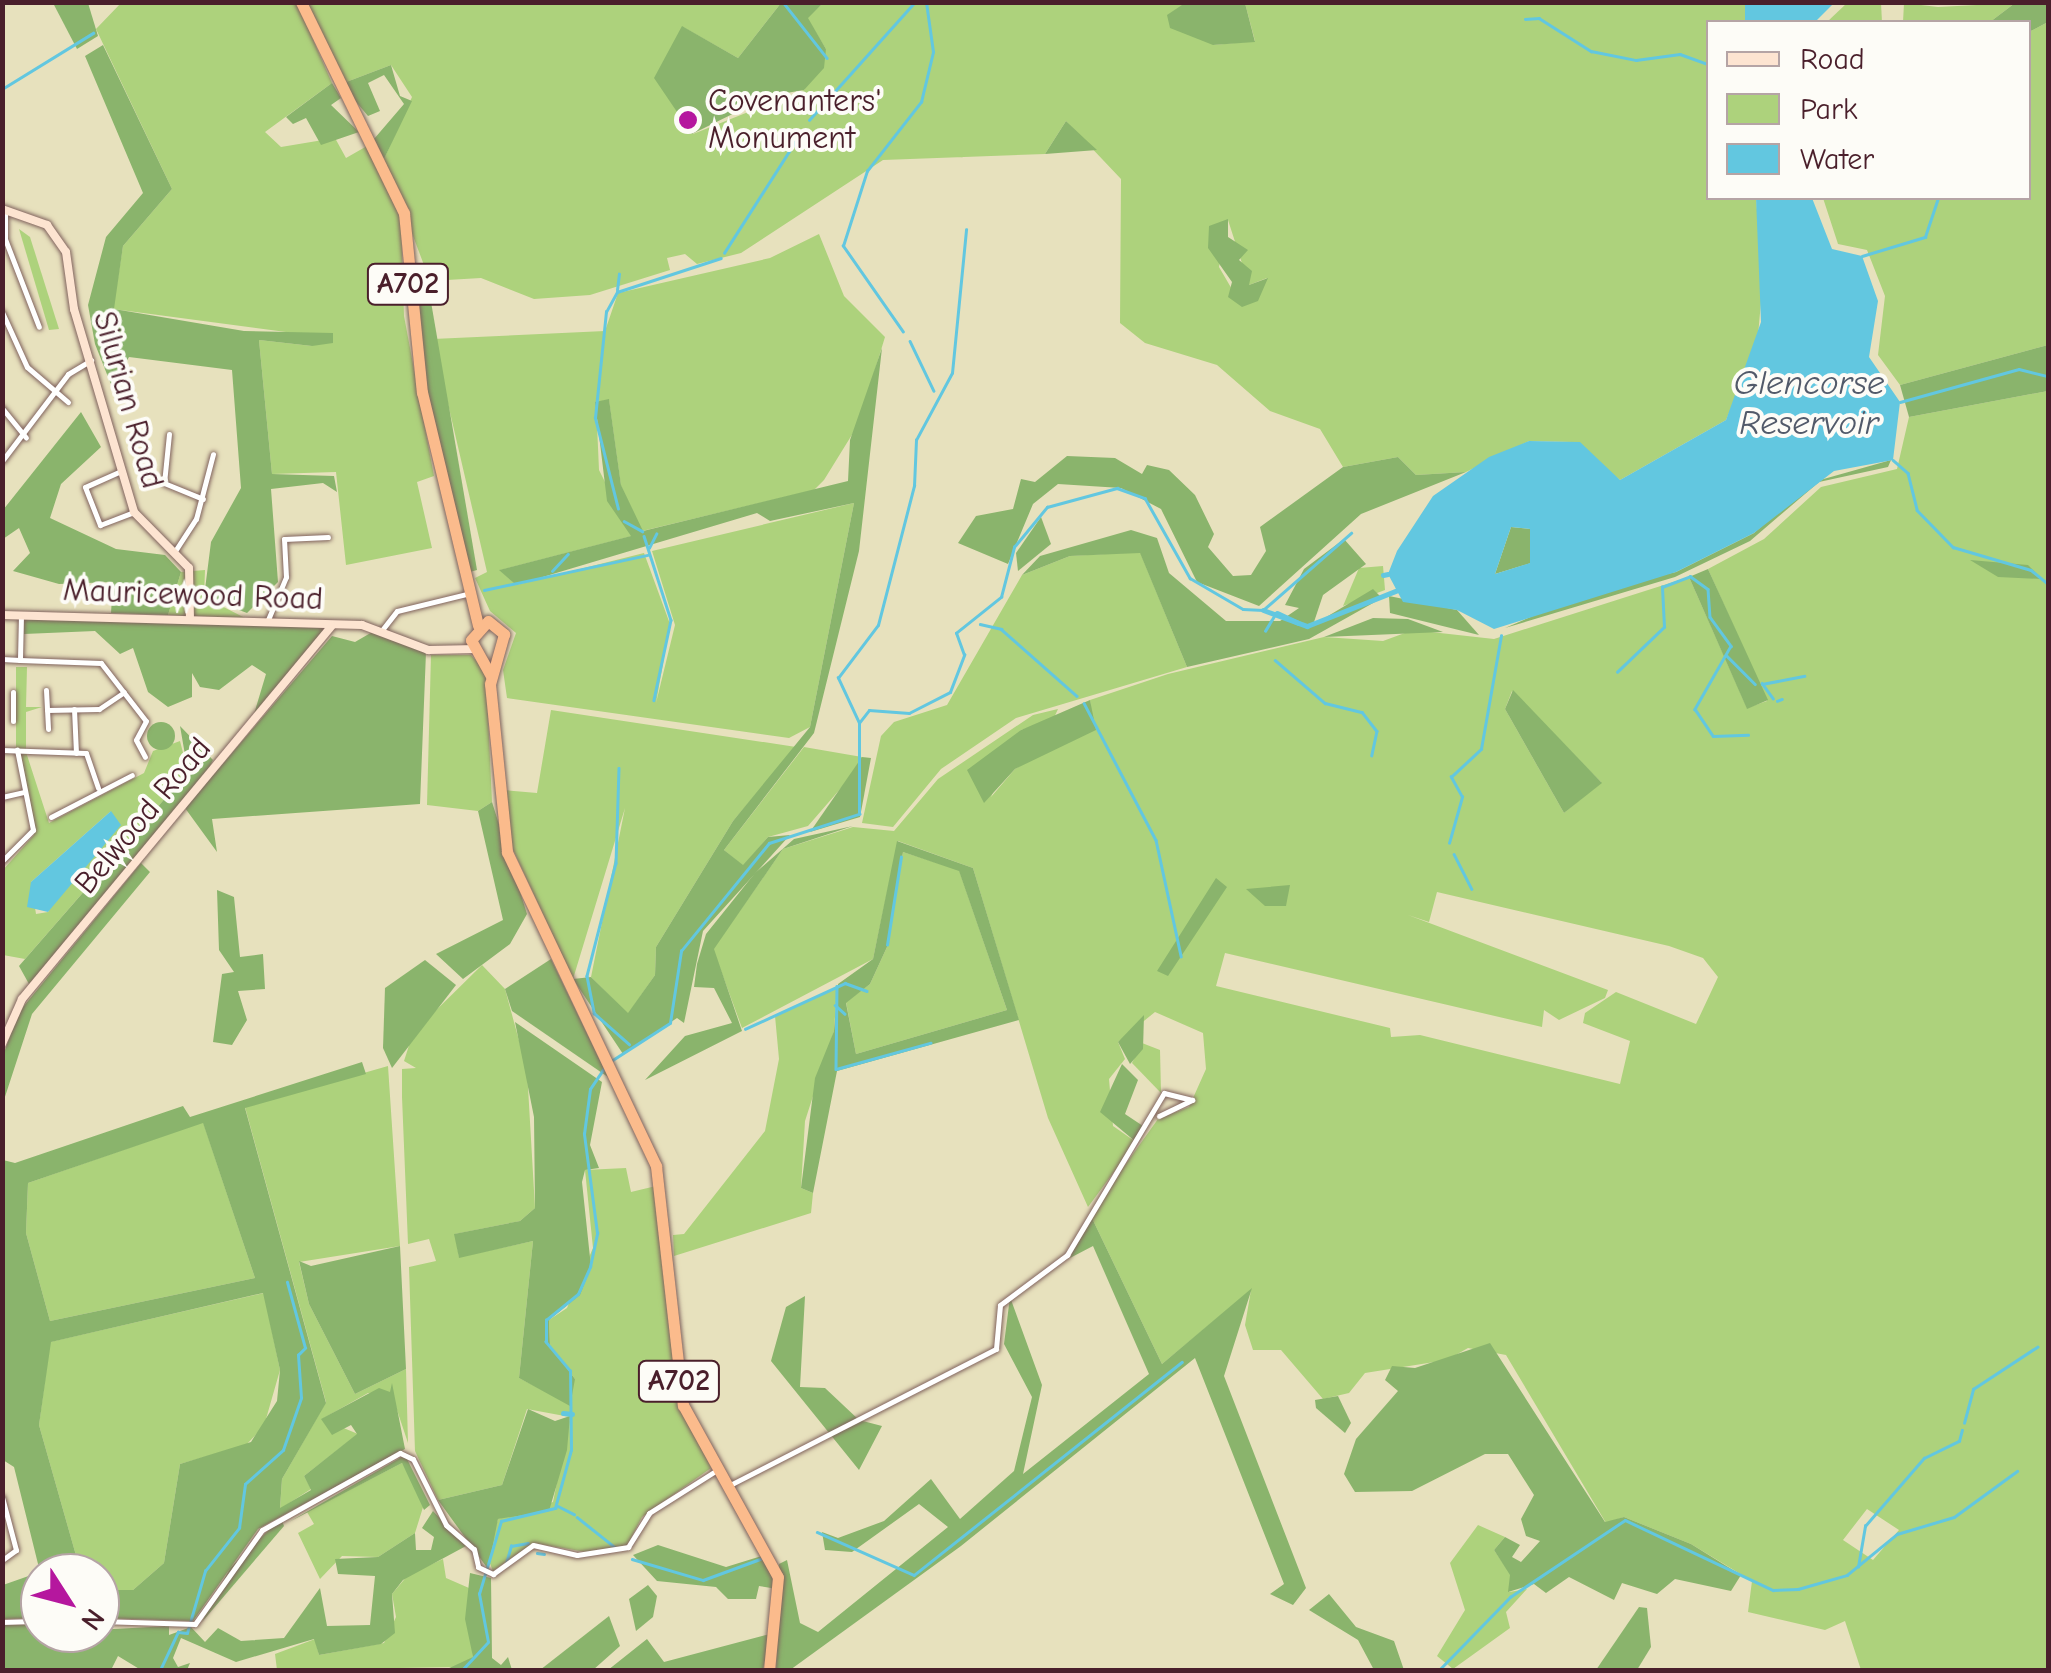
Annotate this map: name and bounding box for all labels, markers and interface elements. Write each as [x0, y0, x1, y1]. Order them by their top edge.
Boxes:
legend [1706, 20, 2031, 200]
text: Road [1800, 42, 1865, 77]
place label: Covenanters' Monument [708, 83, 881, 158]
text: Park [1800, 92, 1857, 127]
marker: Covenanters' Monument [677, 109, 699, 131]
text: Water [1800, 142, 1874, 177]
road number: A702 [366, 259, 450, 309]
street label: Silurian Road [84, 307, 172, 493]
water label: Glencorse Reservoir [1733, 362, 1885, 444]
street label: Mauricewood Road [62, 571, 324, 619]
street label: Belwood Road [67, 730, 219, 902]
road number: A702 [636, 1356, 722, 1406]
north arrow [20, 1553, 120, 1653]
text: N [74, 1603, 111, 1636]

